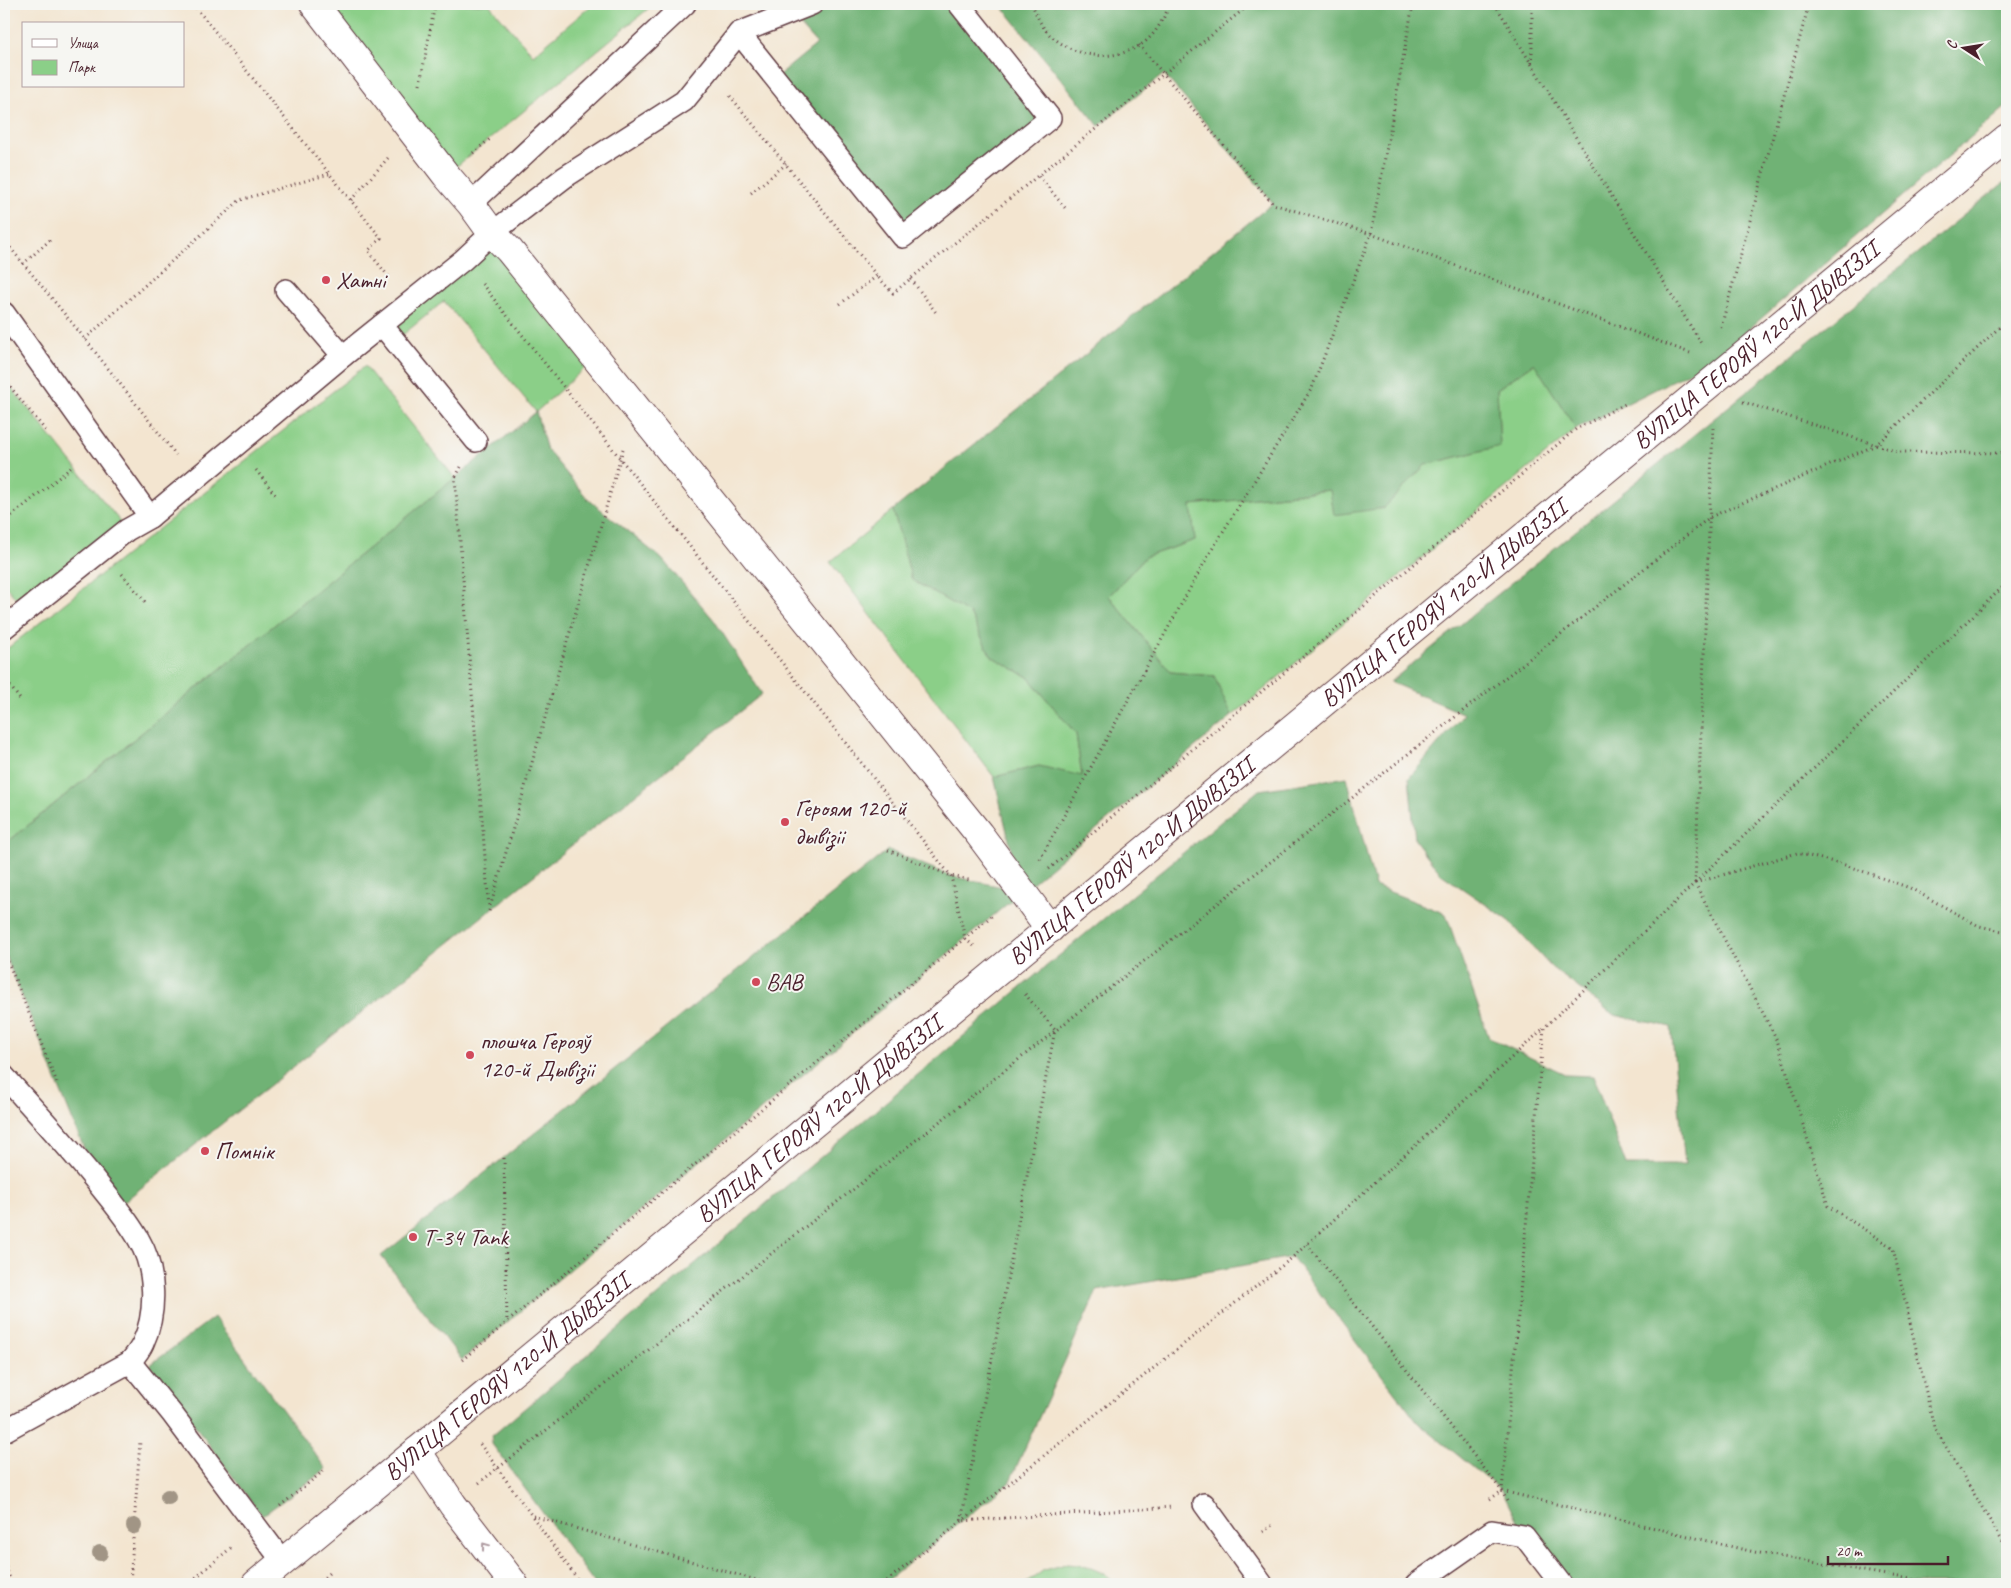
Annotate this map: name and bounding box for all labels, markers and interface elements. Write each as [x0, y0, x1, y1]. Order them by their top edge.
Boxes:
legend [22, 22, 185, 88]
north arrow [1938, 22, 1988, 72]
text: Улица [68, 34, 99, 53]
text: С [1943, 38, 1961, 51]
text: Парк [68, 58, 96, 77]
street label: ВУЛІЦА ГЕРОЯЎ 120-Й ДЫВІЗІІ [1627, 232, 1889, 456]
place label: Хатні [336, 265, 388, 295]
marker: Хатні [320, 274, 332, 286]
street label: ВУЛІЦА ГЕРОЯЎ 120-Й ДЫВІЗІІ [1314, 490, 1577, 714]
street label: ВУЛІЦА ГЕРОЯЎ 120-Й ДЫВІЗІІ [1002, 748, 1264, 972]
place label: Героям 120-й дывізіі [795, 793, 908, 852]
marker: Героям 120-й дывізіі [779, 816, 791, 828]
place label: ВАВ [766, 967, 804, 997]
marker: ВАВ [750, 976, 762, 988]
street label: ВУЛІЦА ГЕРОЯЎ 120-Й ДЫВІЗІІ [690, 1005, 952, 1229]
place label: плошча Герояў 120-й Дывізіі [480, 1026, 596, 1085]
marker: плошча Герояў 120-й Дывізіі [464, 1049, 476, 1061]
place label: Помнік [215, 1136, 276, 1166]
marker: Помнік [199, 1145, 211, 1157]
place label: T-34 Tank [423, 1222, 510, 1252]
marker: T-34 Tank [407, 1231, 419, 1243]
street label: ВУЛІЦА ГЕРОЯЎ 120-Й ДЫВІЗІІ [378, 1263, 640, 1487]
scale bar [1828, 1533, 1948, 1565]
text: 20 m [1836, 1542, 1863, 1561]
one-way arrow [482, 1543, 490, 1552]

